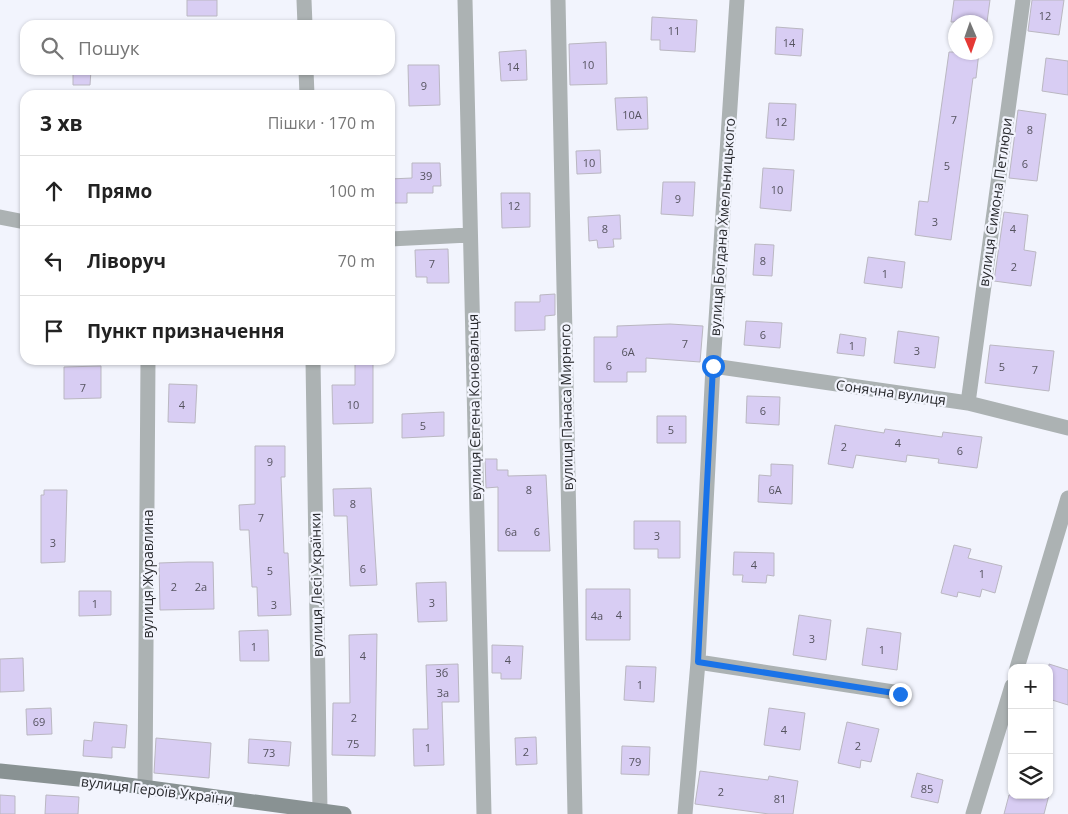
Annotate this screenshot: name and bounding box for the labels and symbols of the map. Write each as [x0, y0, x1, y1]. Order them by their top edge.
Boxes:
house number: 12 [1039, 8, 1051, 23]
north arrow [948, 15, 993, 60]
house number: 11 [668, 23, 680, 38]
house number: 14 [783, 35, 796, 50]
house number: 10 [582, 57, 594, 72]
house number: 14 [507, 59, 520, 74]
house number: 9 [421, 78, 427, 93]
house number: 10А [622, 107, 642, 122]
house number: 7 [951, 112, 957, 127]
house number: 12 [775, 114, 787, 129]
street label: вулиця Симона Петлюри [974, 116, 1016, 288]
street label: вулиця Богдана Хмельницького [705, 117, 739, 337]
house number: 8 [1027, 122, 1033, 137]
house number: 10 [583, 155, 595, 170]
house number: 6 [1022, 156, 1028, 171]
house number: 5 [944, 158, 950, 173]
house number: 39 [420, 168, 432, 183]
house number: 10 [771, 182, 783, 197]
house number: 9 [675, 191, 681, 206]
house number: 12 [508, 198, 520, 213]
house number: 3 [932, 214, 938, 229]
house number: 8 [602, 221, 608, 236]
house number: 4 [1010, 221, 1017, 236]
house number: 8 [760, 253, 766, 268]
house number: 7 [429, 256, 435, 271]
house number: 2 [1011, 259, 1017, 274]
house number: 1 [882, 266, 888, 281]
street label: вулиця Євгена Коновальця [463, 314, 485, 500]
street label: вулиця Панаса Мирного [555, 324, 577, 490]
house number: 6 [760, 327, 766, 342]
house number: 7 [682, 336, 688, 351]
house number: 1 [849, 338, 855, 353]
house number: 3 [914, 343, 920, 358]
house number: 6А [621, 344, 635, 359]
route start [702, 355, 725, 378]
house number: 6 [606, 358, 612, 373]
house number: 5 [999, 359, 1005, 374]
house number: 7 [1032, 362, 1038, 377]
street label: Сонячна вулиця [835, 375, 947, 409]
house number: 7 [80, 380, 86, 395]
house number: 4 [179, 397, 186, 412]
house number: 10 [347, 397, 359, 412]
house number: 6 [760, 403, 766, 418]
house number: 5 [420, 418, 426, 433]
house number: 5 [668, 422, 674, 437]
house number: 4 [895, 435, 902, 450]
house number: 2 [841, 439, 847, 454]
house number: 6 [957, 443, 963, 458]
house number: 9 [267, 454, 273, 469]
house number: 8 [526, 482, 532, 497]
house number: 6А [768, 482, 782, 497]
house number: 8 [350, 496, 356, 511]
street label: вулиця Журавлина [138, 510, 157, 638]
house number: 7 [258, 510, 264, 525]
street label: вулиця Лесі Українки [305, 513, 327, 657]
house number: 6а [505, 524, 517, 539]
house number: 6 [534, 524, 540, 539]
house number: 3 [654, 528, 660, 543]
house number: 3 [50, 535, 56, 550]
house number: 4 [751, 557, 758, 572]
house number: 6 [360, 561, 366, 576]
house number: 5 [267, 563, 273, 578]
house number: 1 [979, 566, 985, 581]
house number: 2 [171, 579, 177, 594]
house number: 2а [195, 579, 207, 594]
house number: 3 [429, 595, 435, 610]
house number: 1 [92, 596, 98, 611]
house number: 3 [271, 597, 277, 612]
house number: 4 [616, 607, 623, 622]
house number: 4а [591, 608, 603, 623]
house number: 3 [809, 631, 815, 646]
house number: 1 [251, 639, 257, 654]
house number: 1 [879, 642, 885, 657]
house number: 4 [360, 648, 367, 663]
house number: 4 [505, 652, 512, 667]
house number: 3б [436, 665, 448, 680]
house number: 1 [637, 677, 643, 692]
route end [889, 683, 912, 706]
house number: 3а [437, 685, 449, 700]
house number: 2 [351, 710, 357, 725]
house number: 69 [33, 714, 45, 729]
house number: 4 [781, 722, 788, 737]
house number: 75 [347, 736, 359, 751]
house number: 2 [855, 738, 861, 753]
house number: 1 [425, 740, 431, 755]
house number: 2 [523, 744, 529, 759]
house number: 73 [263, 745, 275, 760]
house number: 79 [629, 754, 641, 769]
street label: вулиця Героїв України [80, 771, 234, 809]
house number: 85 [921, 781, 933, 796]
house number: 2 [718, 784, 724, 799]
house number: 81 [774, 791, 786, 806]

